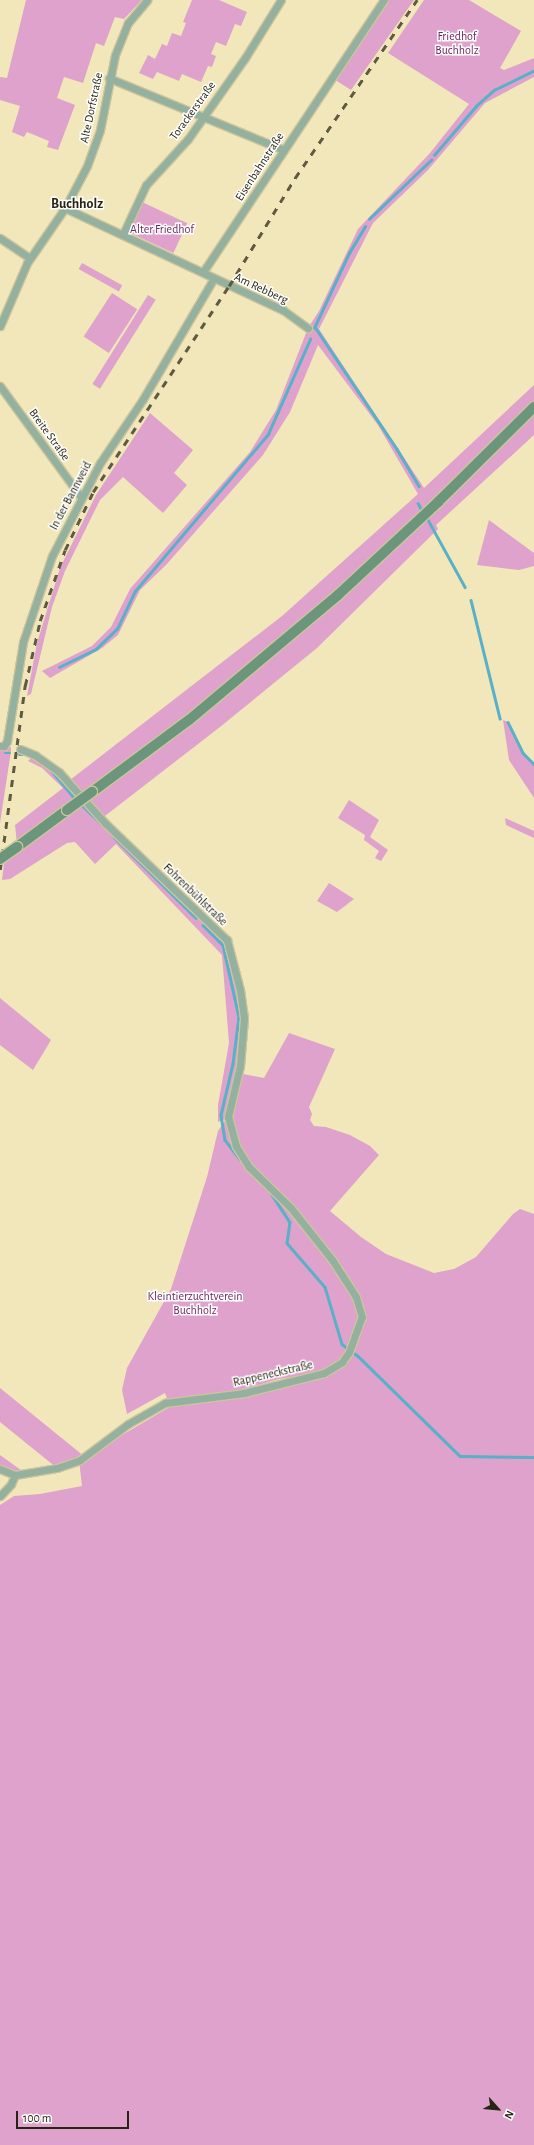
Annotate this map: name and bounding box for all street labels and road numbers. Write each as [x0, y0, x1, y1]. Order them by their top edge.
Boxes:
street label: Alte Dorfstraße [77, 71, 107, 145]
street label: Torackerstraße [167, 79, 219, 143]
street label: Eisenbahnstraße [233, 130, 287, 204]
street label: Am Rebberg [232, 270, 290, 308]
street label: Breite Straße [25, 406, 73, 464]
street label: In der Bannweid [47, 459, 95, 533]
street label: Fohrenbühlstraße [160, 861, 230, 929]
street label: Rappeneckstraße [232, 1358, 314, 1390]

